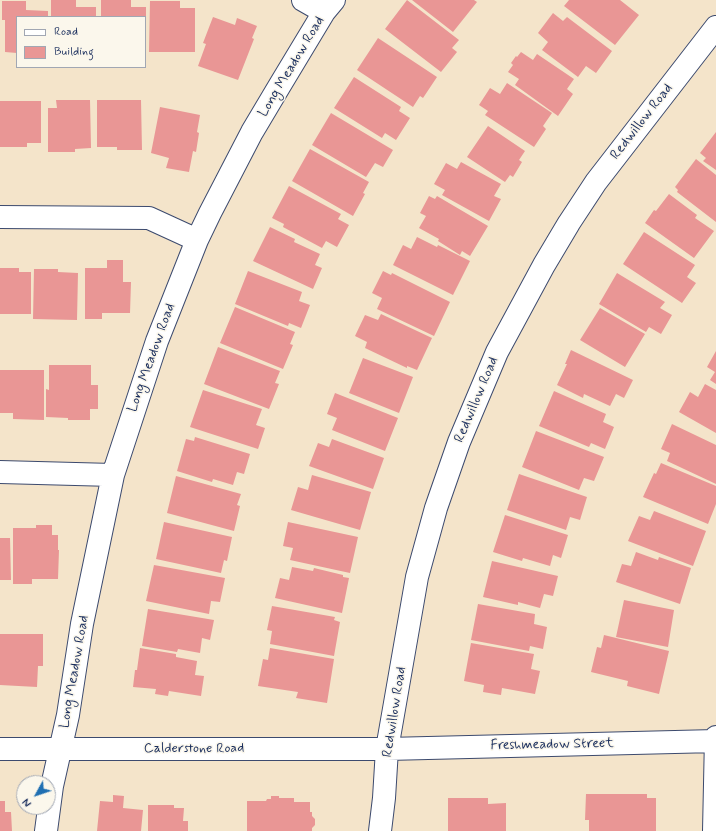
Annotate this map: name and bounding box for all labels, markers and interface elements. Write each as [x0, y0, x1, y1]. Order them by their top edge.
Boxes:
street label: Long Meadow Road [255, 14, 329, 120]
legend [16, 16, 146, 68]
text: Road [54, 24, 78, 40]
text: Building [54, 44, 94, 60]
street label: Redwillow Road [607, 81, 677, 163]
street label: Long Meadow Road [125, 301, 179, 415]
street label: Redwillow Road [451, 355, 503, 445]
street label: Long Meadow Road [57, 614, 93, 730]
street label: Redwillow Road [380, 665, 410, 759]
street label: Freshmeadow Street [490, 736, 614, 754]
street label: Calderstone Road [144, 741, 244, 757]
north arrow [16, 775, 56, 815]
text: N [20, 795, 35, 809]

